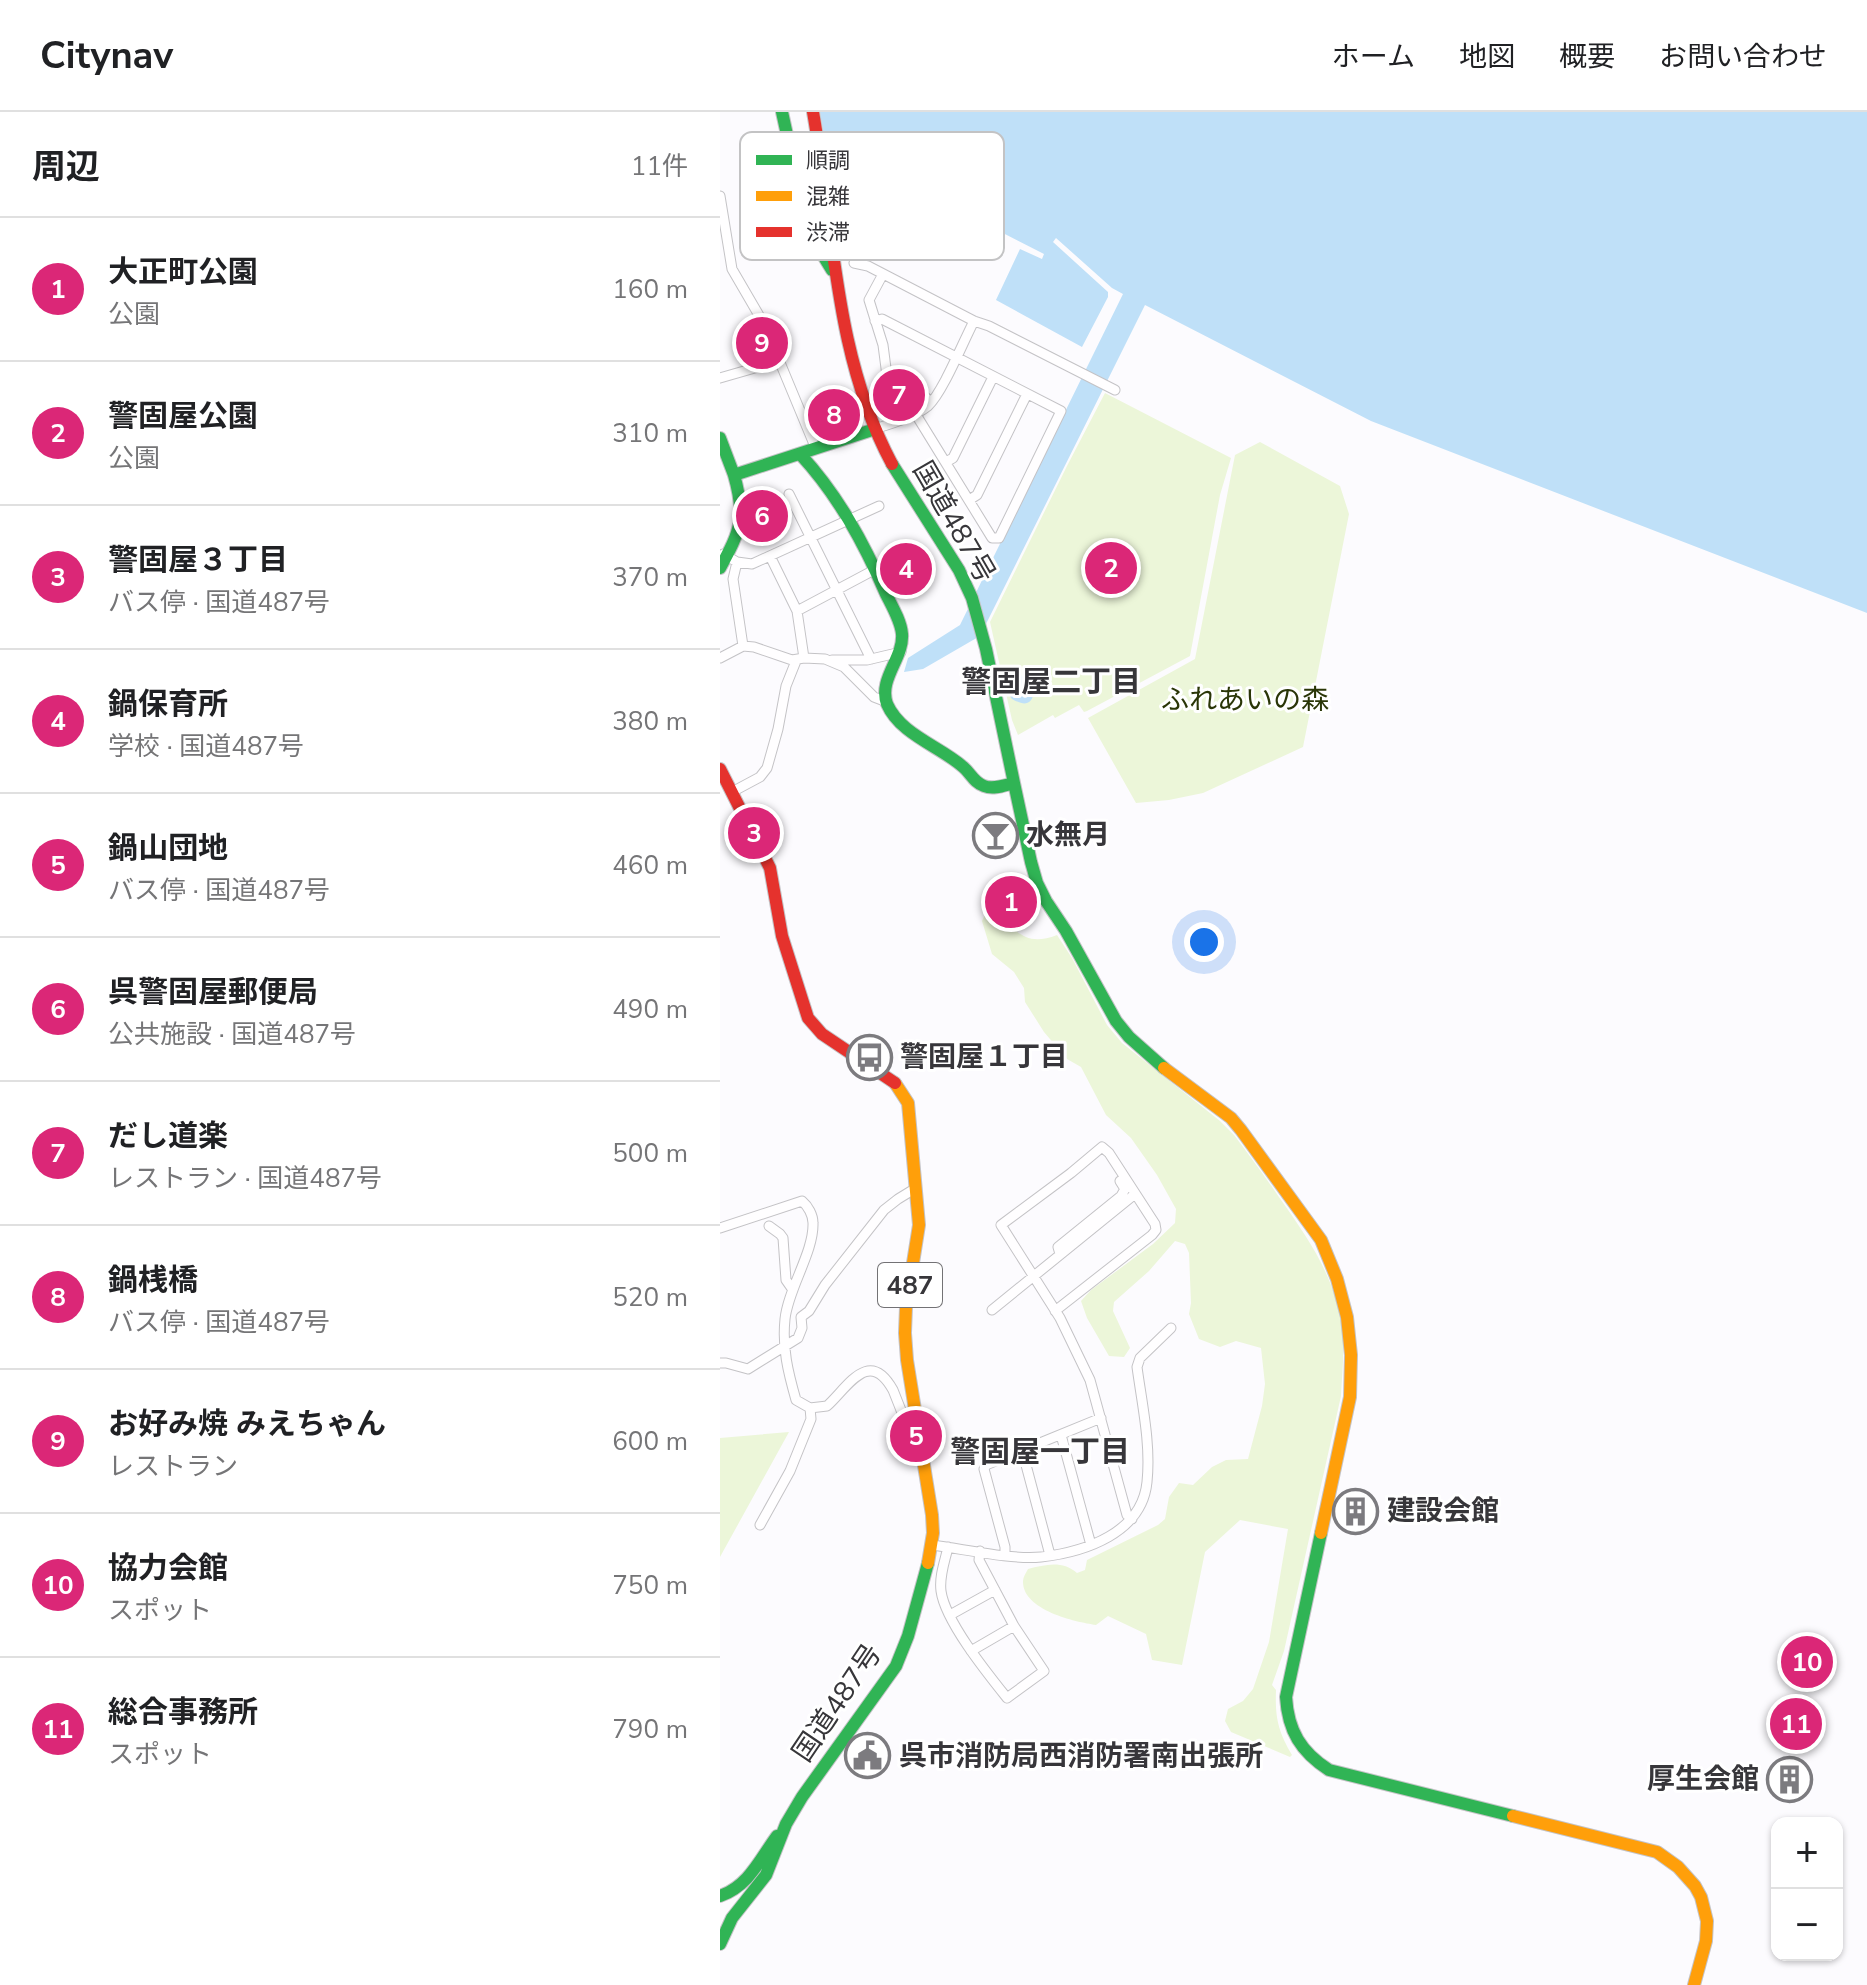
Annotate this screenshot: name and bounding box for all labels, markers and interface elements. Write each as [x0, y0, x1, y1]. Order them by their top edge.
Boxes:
text: Citynav [40, 30, 173, 81]
text: ホーム [1332, 38, 1415, 76]
text: 地図 [1459, 38, 1515, 76]
text: 概要 [1559, 38, 1615, 76]
text: お問い合わせ [1659, 38, 1827, 76]
legend [740, 132, 1004, 260]
text: 周辺 [32, 144, 100, 190]
text: 順調 [806, 146, 850, 176]
text: 11件 [631, 149, 688, 184]
text: 混雑 [806, 182, 850, 212]
text: 渋滞 [806, 218, 850, 248]
text: 大正町公園 [108, 252, 258, 293]
text: 1 [50, 272, 66, 307]
text: 160 m [612, 272, 688, 307]
text: 公園 [108, 297, 160, 332]
pin: 9 [736, 313, 788, 373]
pin: 7 [873, 365, 925, 425]
pin: 8 [808, 385, 860, 445]
text: 警固屋公園 [108, 396, 258, 437]
text: 2 [50, 416, 66, 451]
text: 310 m [612, 416, 688, 451]
text: 公園 [108, 441, 160, 476]
street label: 国道487号 [906, 455, 1002, 589]
pin: 6 [736, 486, 788, 546]
pin: 2 [1085, 538, 1137, 598]
pin: 4 [880, 539, 932, 599]
text: 警固屋３丁目 [108, 540, 288, 581]
text: 3 [50, 560, 66, 595]
text: 370 m [612, 560, 688, 595]
text: バス停 · 国道487号 [108, 585, 330, 620]
district label: 警固屋二丁目 [961, 662, 1141, 703]
park label: ふれあいの森 [1161, 681, 1329, 719]
text: 鍋保育所 [108, 684, 228, 725]
text: 4 [50, 704, 66, 739]
text: 380 m [612, 704, 688, 739]
text: 学校 · 国道487号 [108, 729, 304, 764]
pin: 3 [728, 803, 780, 863]
bar icon: 水無月 [971, 811, 1019, 859]
place label: 水無月 [1026, 816, 1110, 854]
text: 鍋山団地 [108, 828, 228, 869]
text: 5 [50, 848, 66, 883]
text: 460 m [612, 848, 688, 883]
pin: 1 [985, 872, 1037, 932]
text: バス停 · 国道487号 [108, 873, 330, 908]
your location [1184, 922, 1224, 962]
text: 呉警固屋郵便局 [108, 972, 318, 1013]
text: 6 [50, 992, 66, 1027]
text: 490 m [612, 992, 688, 1027]
text: 公共施設 · 国道487号 [108, 1017, 356, 1052]
bus stop icon: 警固屋１丁目 [845, 1033, 893, 1081]
place label: 警固屋１丁目 [900, 1038, 1068, 1076]
text: だし道楽 [108, 1116, 228, 1157]
text: 7 [50, 1136, 66, 1171]
text: 500 m [612, 1136, 688, 1171]
text: レストラン · 国道487号 [108, 1161, 382, 1196]
text: 鍋桟橋 [108, 1260, 198, 1301]
road number: 487 [878, 1263, 942, 1307]
text: 8 [50, 1280, 66, 1315]
text: 520 m [612, 1280, 688, 1315]
text: バス停 · 国道487号 [108, 1305, 330, 1340]
text: お好み焼 みえちゃん [108, 1404, 386, 1445]
pin: 5 [890, 1406, 942, 1466]
text: 9 [50, 1424, 66, 1459]
text: 600 m [612, 1424, 688, 1459]
district label: 警固屋一丁目 [950, 1432, 1130, 1473]
text: レストラン [108, 1449, 238, 1484]
building icon: 建設会館 [1332, 1487, 1380, 1535]
place label: 建設会館 [1387, 1492, 1499, 1530]
text: 協力会館 [108, 1548, 228, 1589]
text: 10 [42, 1568, 74, 1603]
text: 750 m [612, 1568, 688, 1603]
text: スポット [108, 1593, 212, 1628]
pin: 10 [1781, 1632, 1833, 1692]
street label: 国道487号 [784, 1637, 890, 1769]
text: 総合事務所 [108, 1692, 258, 1733]
pin: 11 [1770, 1694, 1822, 1754]
text: 11 [42, 1712, 74, 1747]
text: 790 m [612, 1712, 688, 1747]
public building icon: 呉市消防局西消防署南出張所 [844, 1732, 892, 1780]
text: スポット [108, 1737, 212, 1772]
place label: 呉市消防局西消防署南出張所 [899, 1737, 1263, 1775]
building icon: 厚生会館 [1766, 1755, 1814, 1803]
place label: 厚生会館 [1647, 1760, 1759, 1798]
map controls [1771, 1817, 1843, 1961]
button: + [1771, 1817, 1843, 1889]
button: − [1771, 1889, 1843, 1961]

